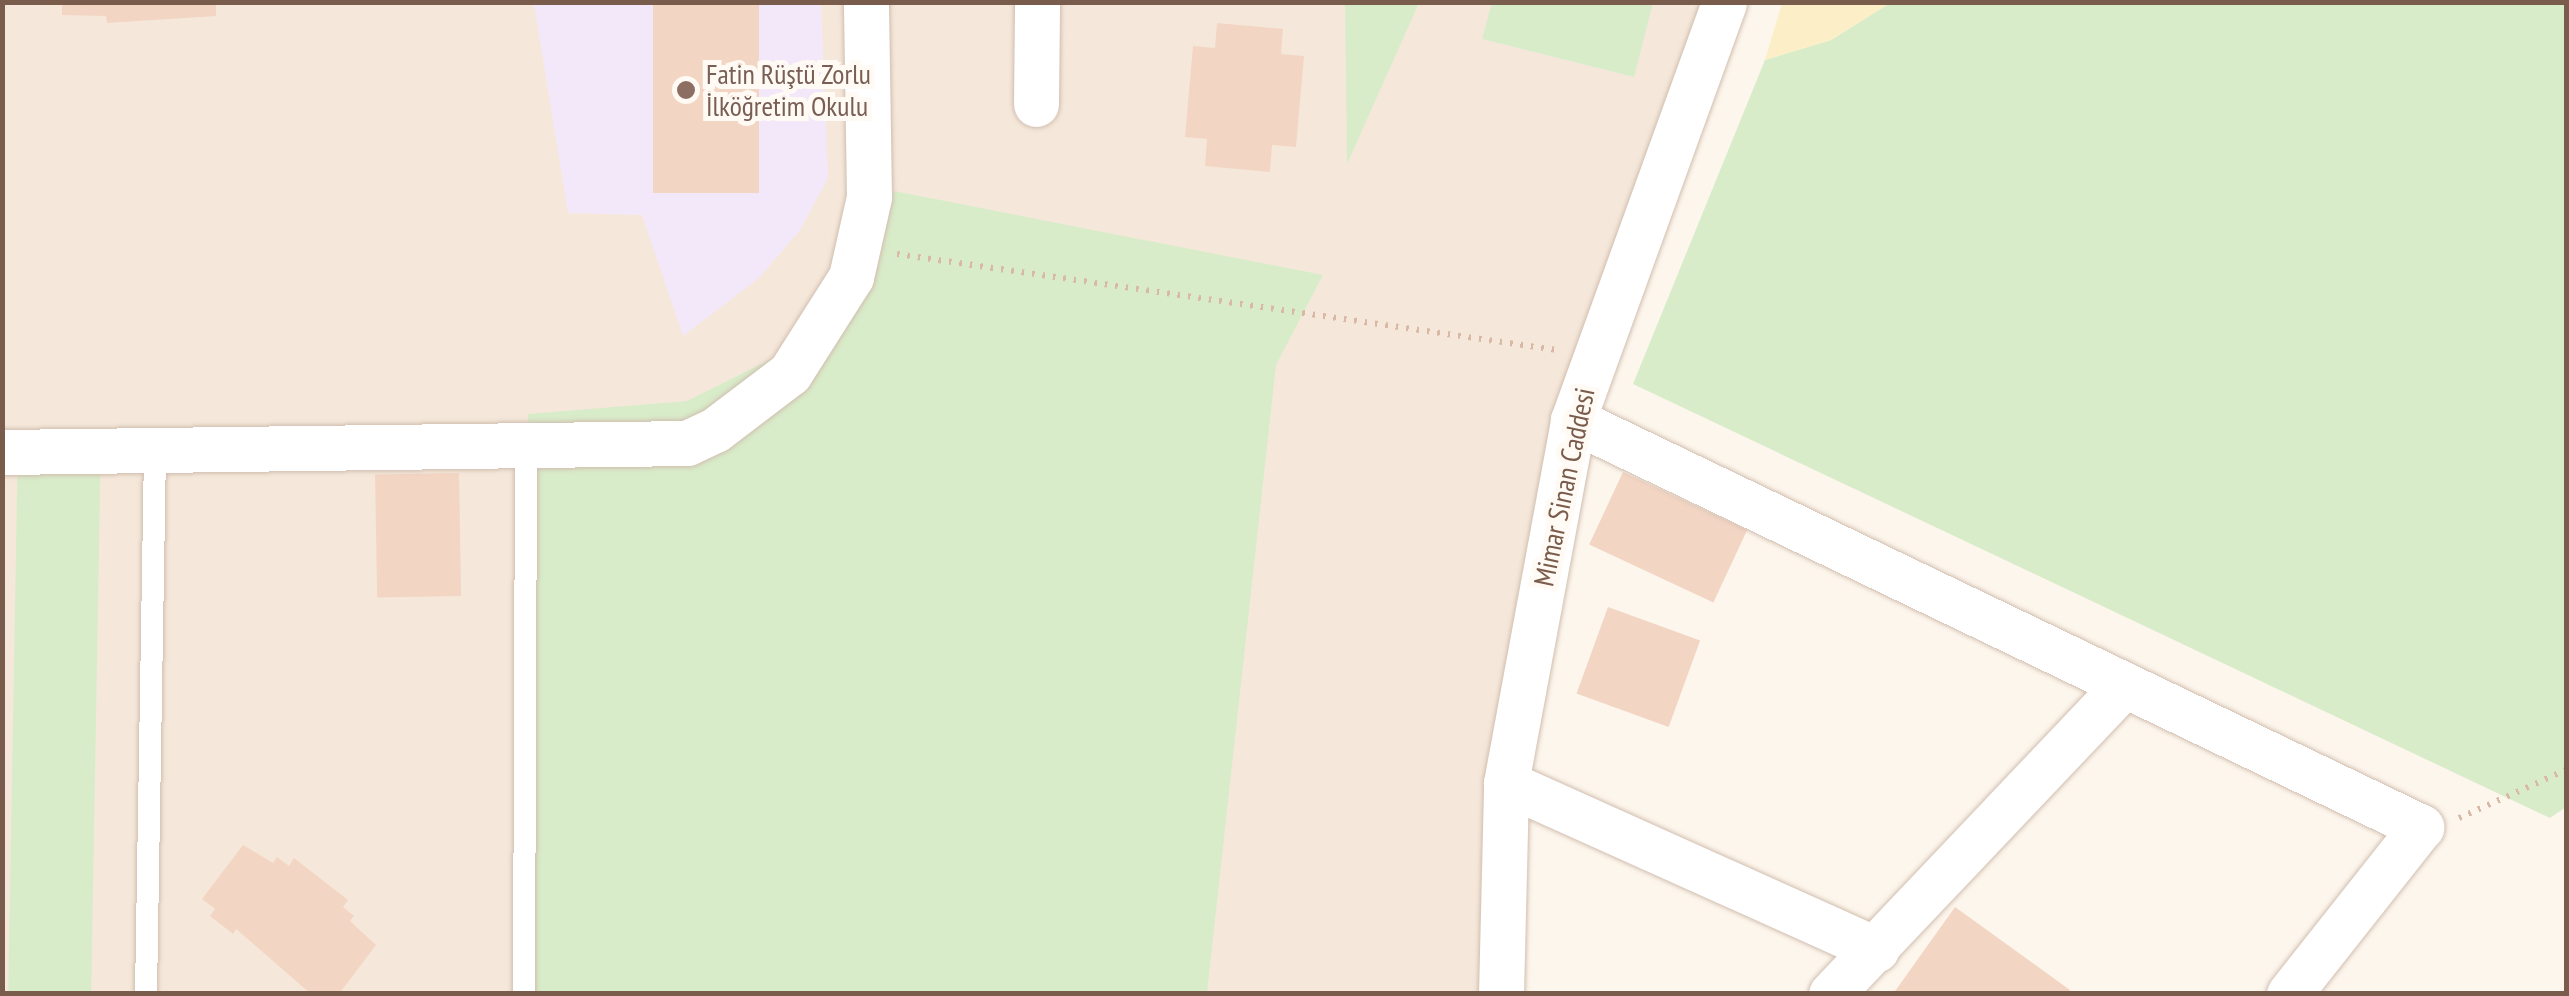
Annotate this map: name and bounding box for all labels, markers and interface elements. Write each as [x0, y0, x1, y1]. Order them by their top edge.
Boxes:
place label: Fatin Rüştü Zorlu İlköğretim Okulu [706, 57, 871, 123]
marker: Fatin Rüştü Zorlu İlköğretim Okulu [675, 79, 697, 101]
street label: Mimar Sinan Caddesi [1527, 385, 1601, 589]

